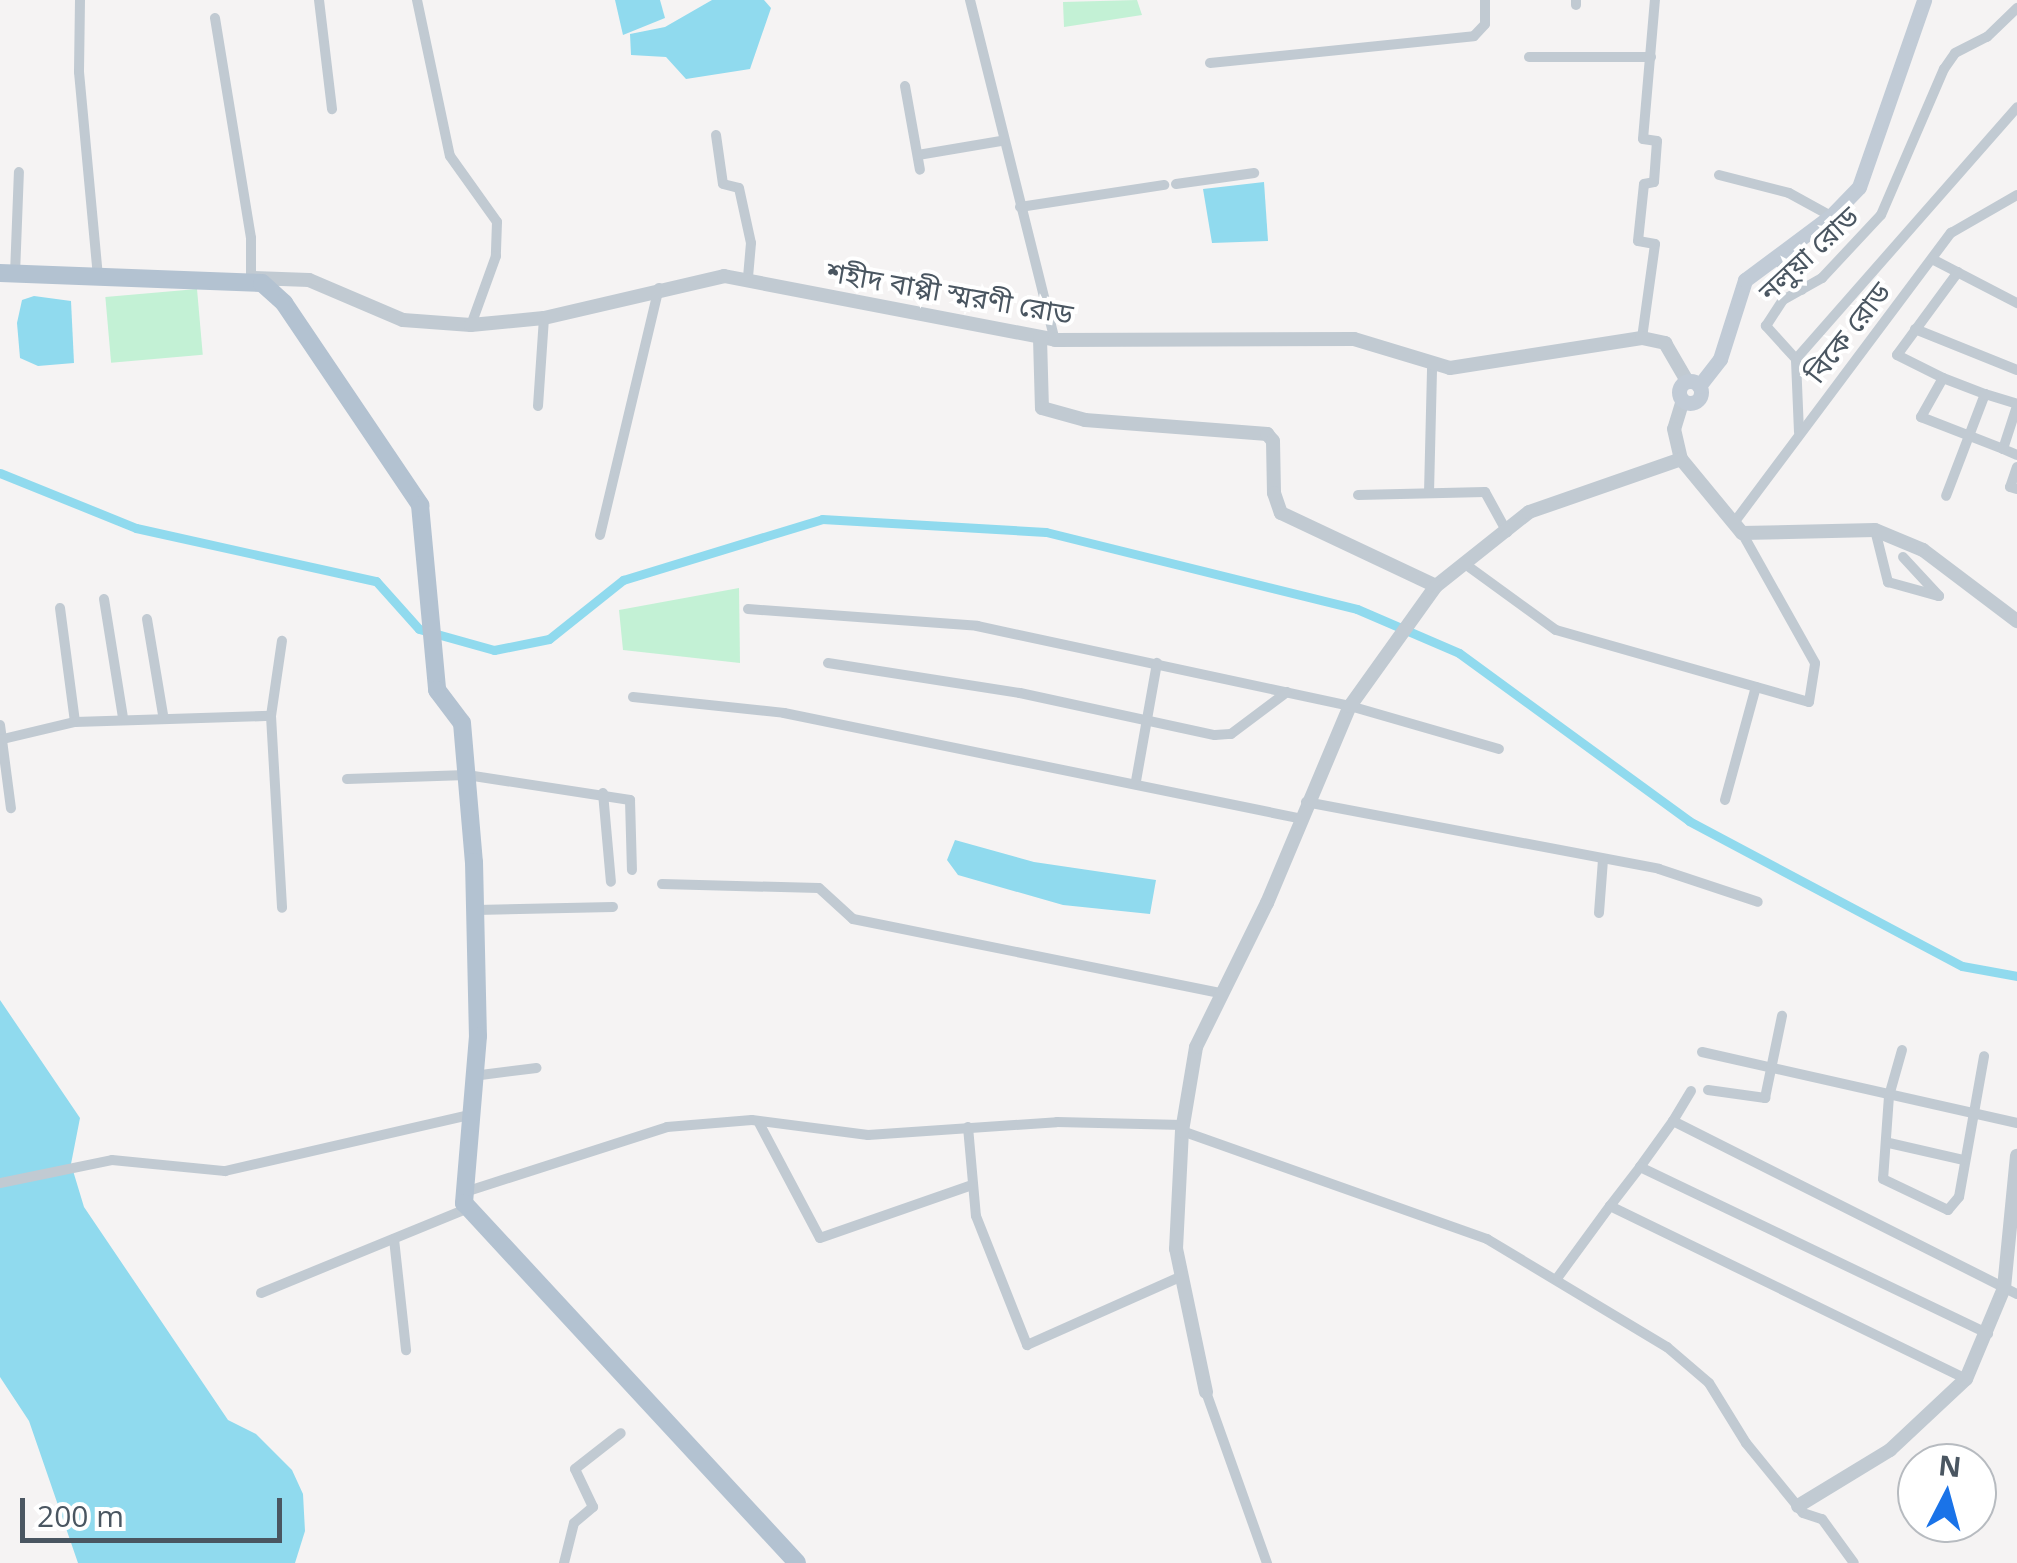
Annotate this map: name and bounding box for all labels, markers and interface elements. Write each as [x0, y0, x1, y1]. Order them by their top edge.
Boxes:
street label: নলুয়া রোড [1751, 199, 1865, 307]
street label: শহীদ বাপ্পী স্মরণী রোড [824, 254, 1076, 330]
street label: বিকে রোড [1797, 275, 1897, 389]
north arrow [1897, 1443, 1997, 1543]
text: N [1937, 1445, 1963, 1485]
scale bar [25, 1478, 288, 1540]
text: 200 m [37, 1495, 124, 1536]

